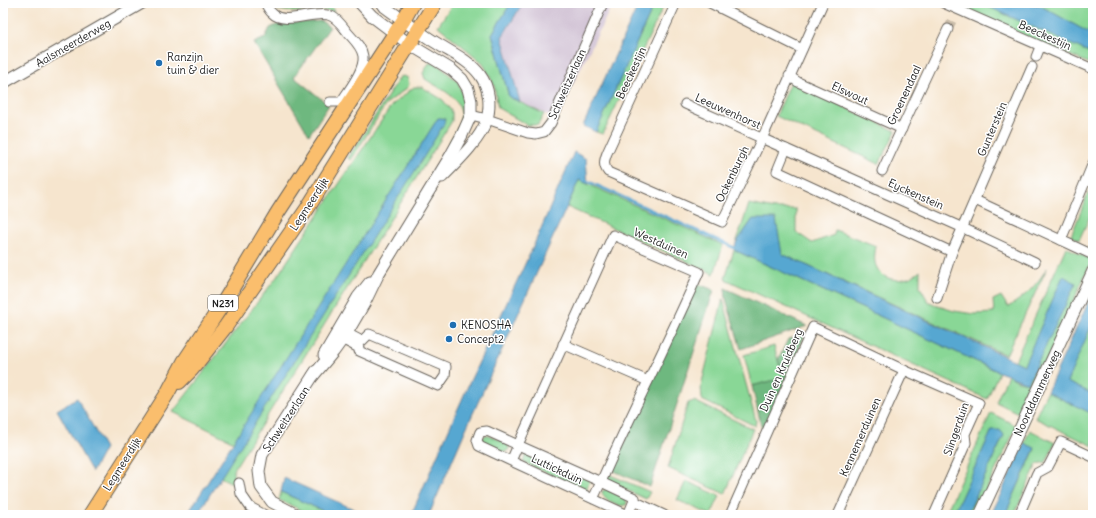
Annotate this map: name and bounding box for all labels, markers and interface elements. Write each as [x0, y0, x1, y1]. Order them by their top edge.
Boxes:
street label: Aalsmeerderweg [33, 16, 113, 70]
street label: Beeckestijn [1017, 17, 1073, 53]
street label: Beeckestijn [613, 45, 649, 101]
street label: Schweitzerlaan [545, 47, 589, 121]
place label: Ranzijn tuin & dier [167, 50, 219, 77]
marker: Ranzijn tuin & dier [154, 58, 164, 68]
street label: Groenendaal [884, 63, 924, 127]
street label: Elswout [829, 78, 871, 108]
street label: Leeuwenhorst [693, 90, 763, 132]
street label: Gunterstein [974, 100, 1010, 158]
street label: Ockenburgh [712, 143, 752, 205]
street label: Legmeerdijk [287, 174, 332, 233]
street label: Eyckenstein [886, 176, 946, 212]
street label: Westduinen [632, 225, 690, 261]
road number: N231 [208, 295, 238, 311]
place label: KENOSHA [461, 318, 511, 332]
marker: KENOSHA [448, 320, 458, 330]
street label: Duin en Kruidberg [756, 326, 806, 414]
place label: Concept2 [457, 332, 504, 346]
marker: Concept2 [444, 334, 454, 344]
street label: Noorddammerweg [1011, 348, 1063, 438]
street label: Schweitzerlaan [260, 384, 312, 454]
street label: Kennemerduinen [836, 395, 884, 479]
street label: Slingerduin [940, 400, 972, 458]
street label: Legmeerdijk [100, 434, 144, 493]
street label: Luttickduin [529, 451, 585, 487]

